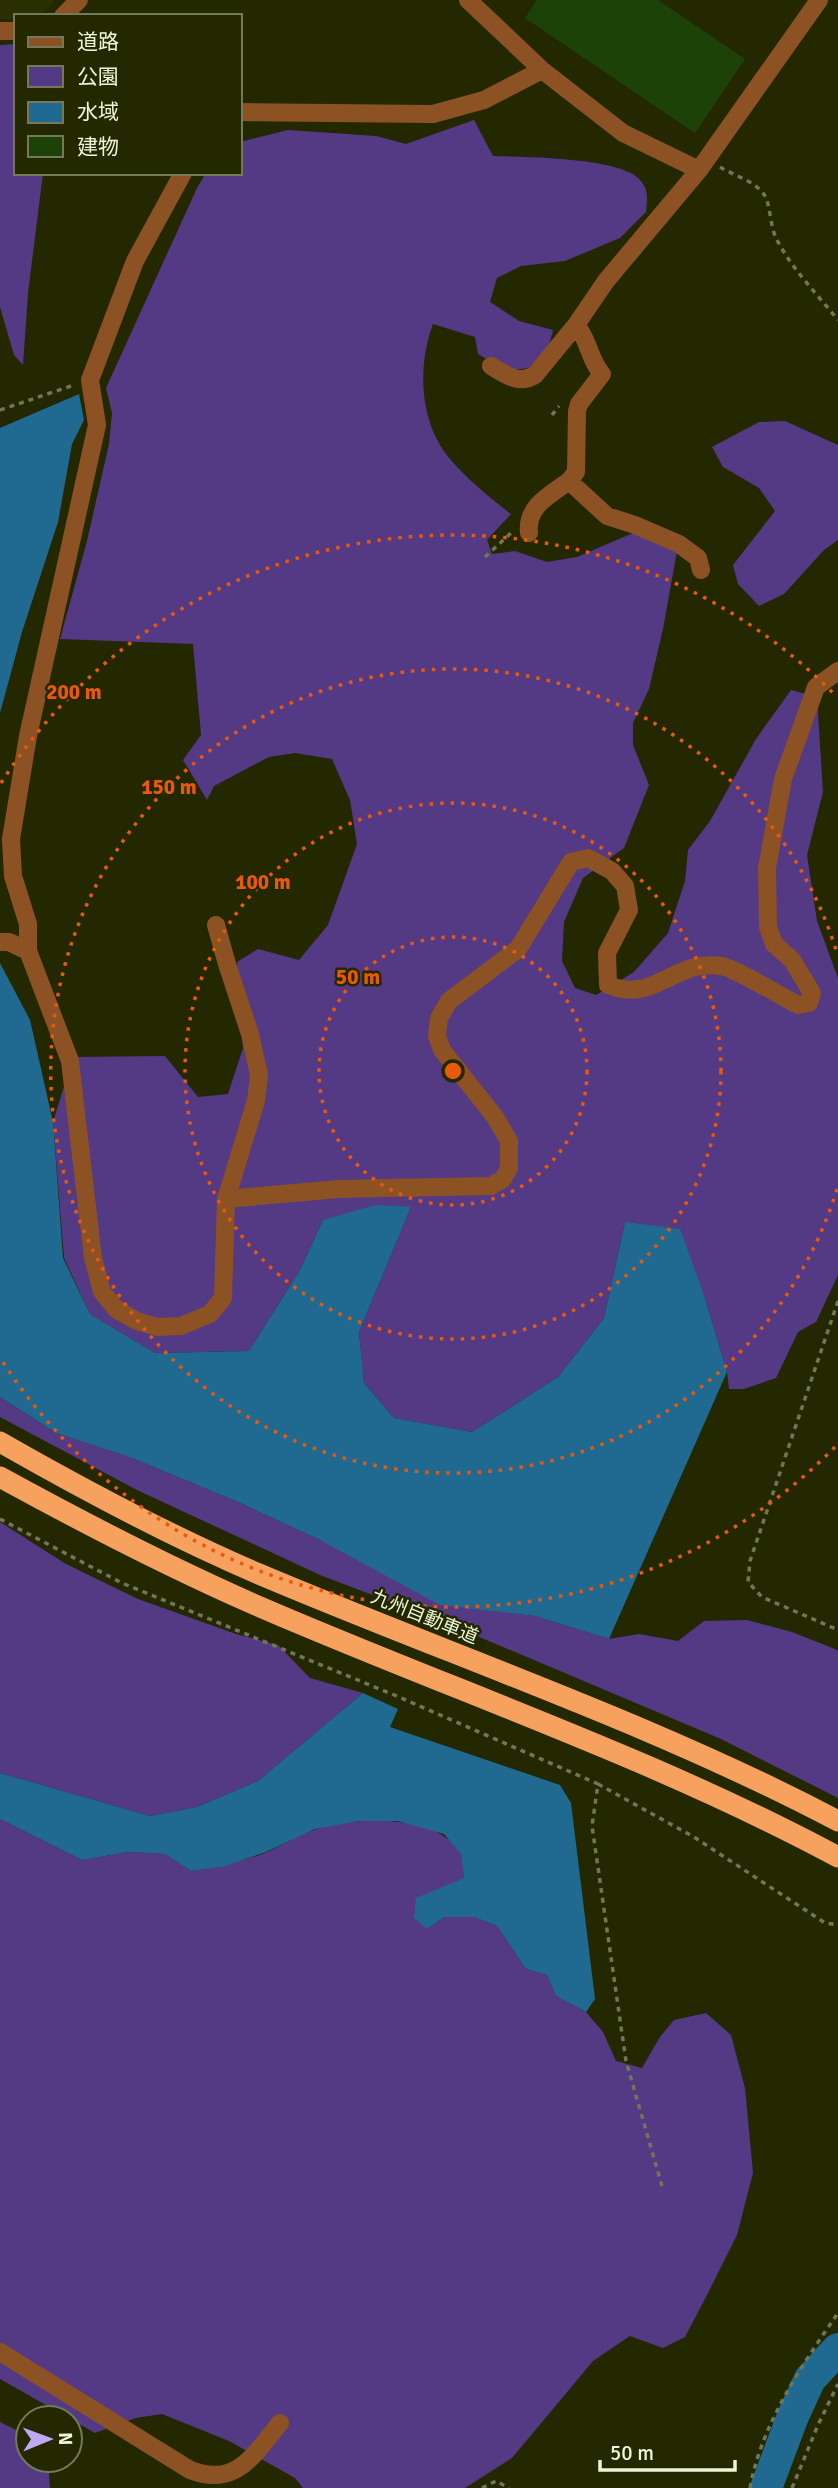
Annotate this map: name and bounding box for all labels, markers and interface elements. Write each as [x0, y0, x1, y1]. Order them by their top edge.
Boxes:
legend [14, 14, 242, 175]
text: 道路 [77, 29, 119, 55]
text: 公園 [77, 64, 119, 90]
text: 水域 [77, 99, 119, 125]
text: 建物 [77, 134, 119, 160]
text: 200 m [46, 679, 102, 705]
text: 150 m [141, 774, 197, 800]
text: 100 m [235, 869, 291, 895]
text: 50 m [336, 964, 380, 990]
centre of rings [441, 1059, 465, 1083]
street label: 九州自動車道 [367, 1584, 482, 1649]
north arrow [14, 2404, 84, 2474]
scale bar [600, 2428, 735, 2472]
text: N [53, 2432, 77, 2446]
text: 50 m [610, 2440, 654, 2466]

